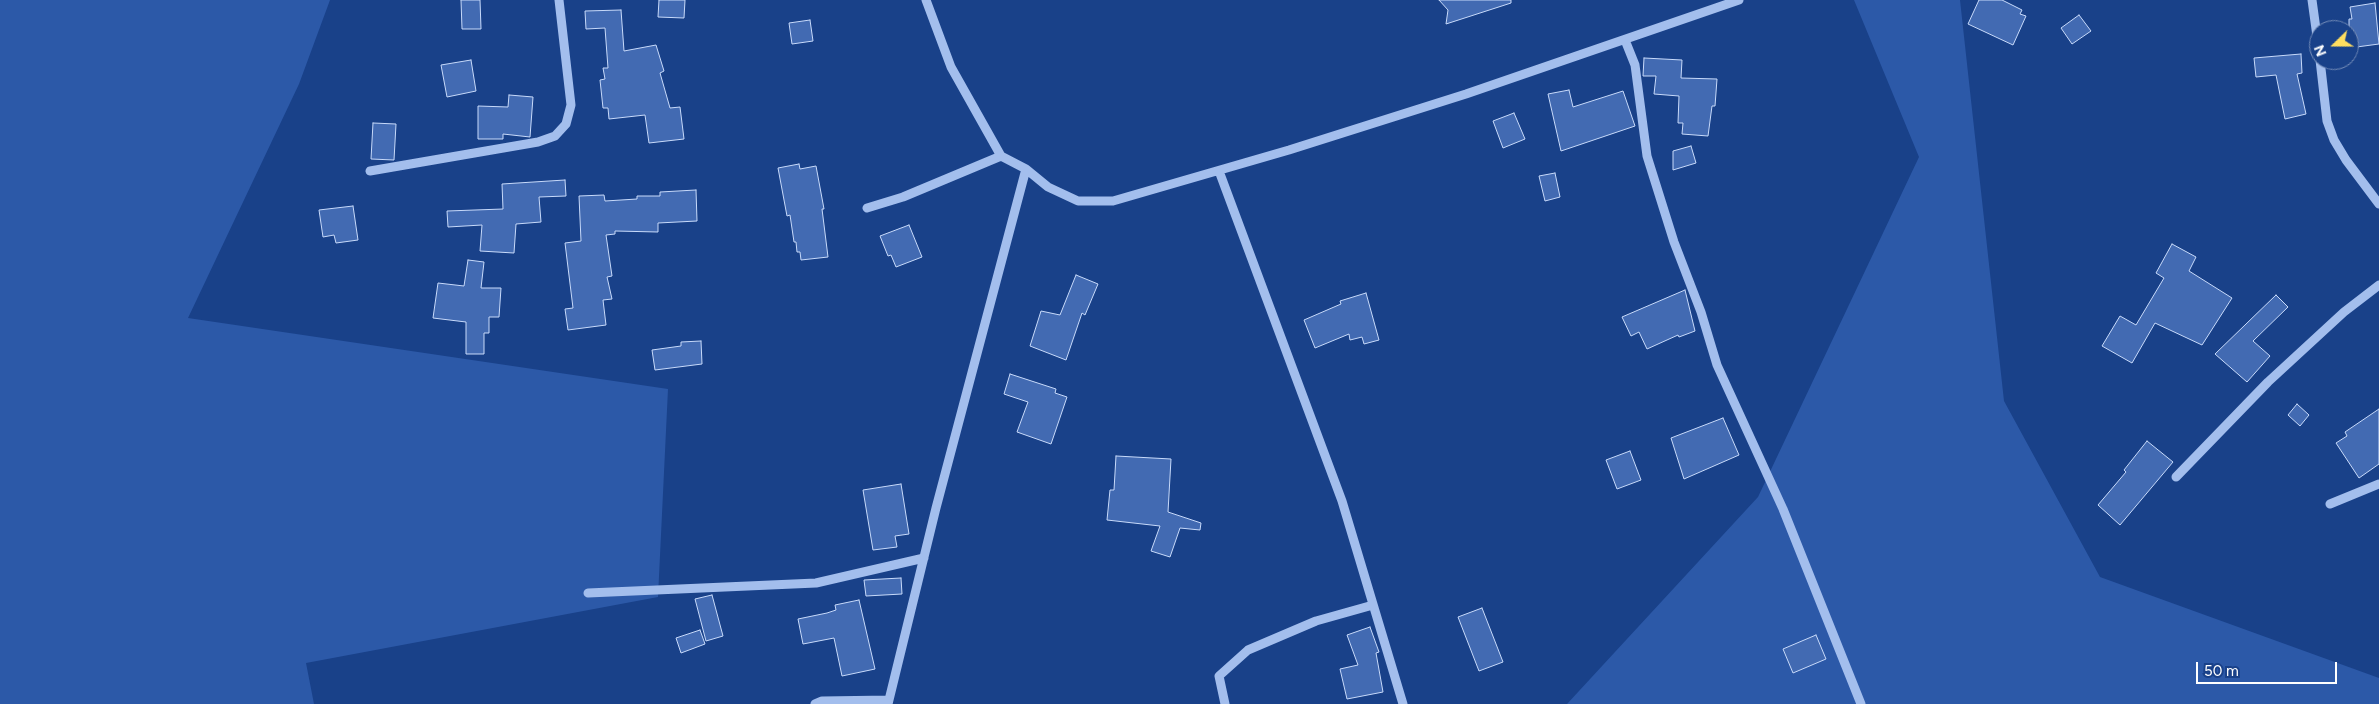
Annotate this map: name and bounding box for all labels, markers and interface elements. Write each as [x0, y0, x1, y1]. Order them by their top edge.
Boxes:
north arrow [2309, 20, 2359, 70]
text: N [2311, 42, 2330, 59]
scale bar [2199, 652, 2340, 684]
text: 50 m [2204, 662, 2239, 680]

